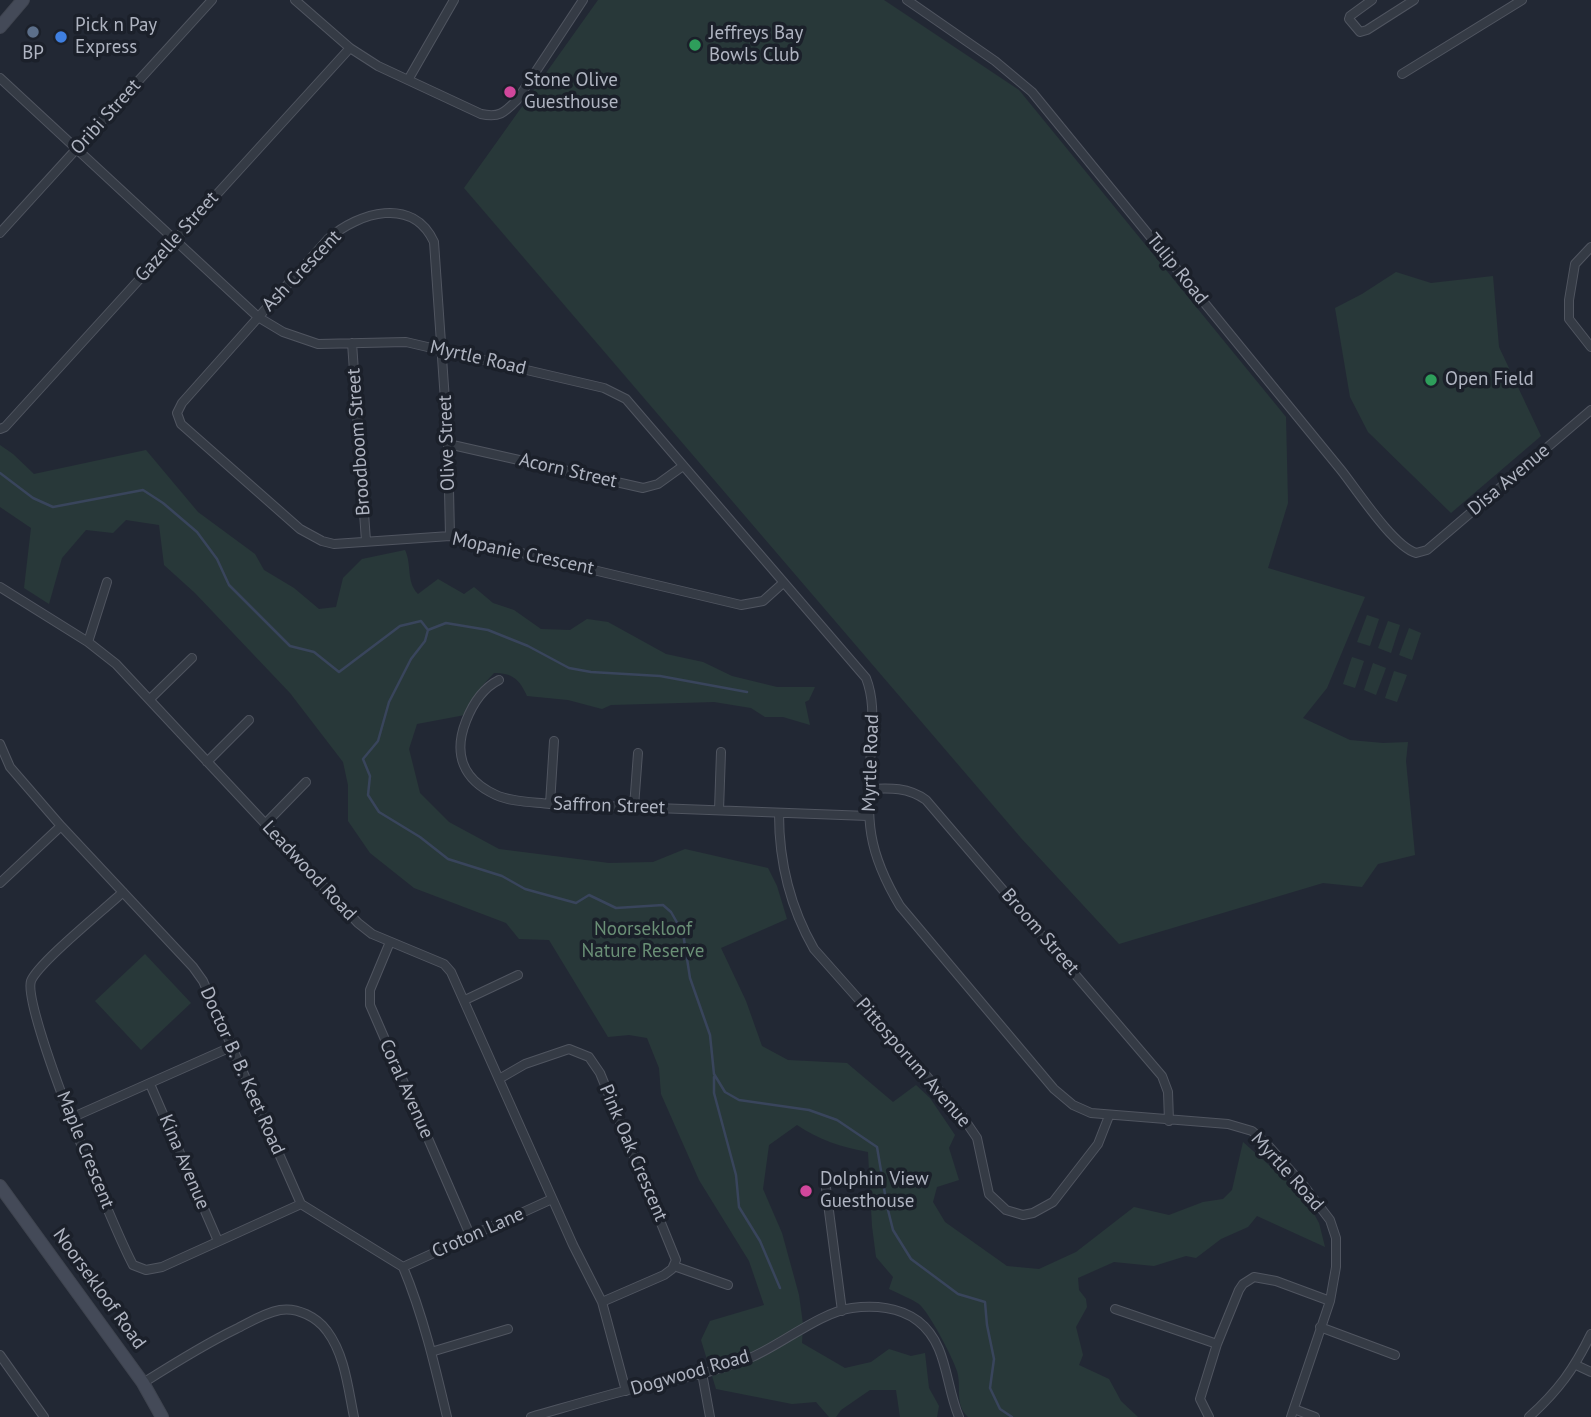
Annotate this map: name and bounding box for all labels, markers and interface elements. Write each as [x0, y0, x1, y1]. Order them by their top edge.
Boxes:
place label: Pick n Pay Express [75, 15, 157, 59]
place label: Jeffreys Bay Bowls Club [709, 23, 803, 67]
marker: BP [25, 24, 41, 40]
marker: Pick n Pay Express [53, 29, 69, 45]
marker: Jeffreys Bay Bowls Club [687, 37, 703, 53]
place label: BP [22, 43, 44, 65]
place label: Stone Olive Guesthouse [524, 70, 618, 114]
street label: Oribi Street [66, 75, 146, 159]
marker: Stone Olive Guesthouse [502, 84, 518, 100]
street label: Gazelle Street [131, 187, 223, 287]
street label: Ash Crescent [258, 226, 346, 316]
street label: Tulip Road [1141, 229, 1213, 309]
street label: Myrtle Road [428, 336, 528, 380]
street label: Broodboom Street [342, 367, 376, 517]
place label: Open Field [1445, 369, 1534, 391]
marker: Open Field [1423, 372, 1439, 388]
street label: Olive Street [434, 395, 460, 491]
street label: Disa Avenue [1464, 439, 1554, 521]
street label: Acorn Street [517, 449, 619, 493]
street label: Mopanie Crescent [450, 528, 596, 580]
street label: Myrtle Road [858, 714, 884, 812]
street label: Saffron Street [553, 793, 665, 819]
street label: Leadwood Road [257, 817, 361, 925]
street label: Broom Street [996, 884, 1084, 980]
park label: Noorsekloof Nature Reserve [582, 919, 704, 963]
street label: Doctor B. B. Keet Road [195, 984, 289, 1158]
street label: Pittosporum Avenue [851, 994, 975, 1132]
street label: Coral Avenue [374, 1036, 438, 1142]
street label: Pink Oak Crescent [594, 1081, 672, 1225]
street label: Maple Crescent [51, 1088, 119, 1212]
street label: Kina Avenue [154, 1111, 214, 1213]
street label: Myrtle Road [1246, 1128, 1328, 1216]
place label: Dolphin View Guesthouse [820, 1169, 929, 1213]
marker: Dolphin View Guesthouse [798, 1183, 814, 1199]
street label: Croton Lane [429, 1203, 527, 1263]
street label: Noorsekloof Road [48, 1224, 150, 1354]
street label: Dogwood Road [628, 1345, 752, 1401]

